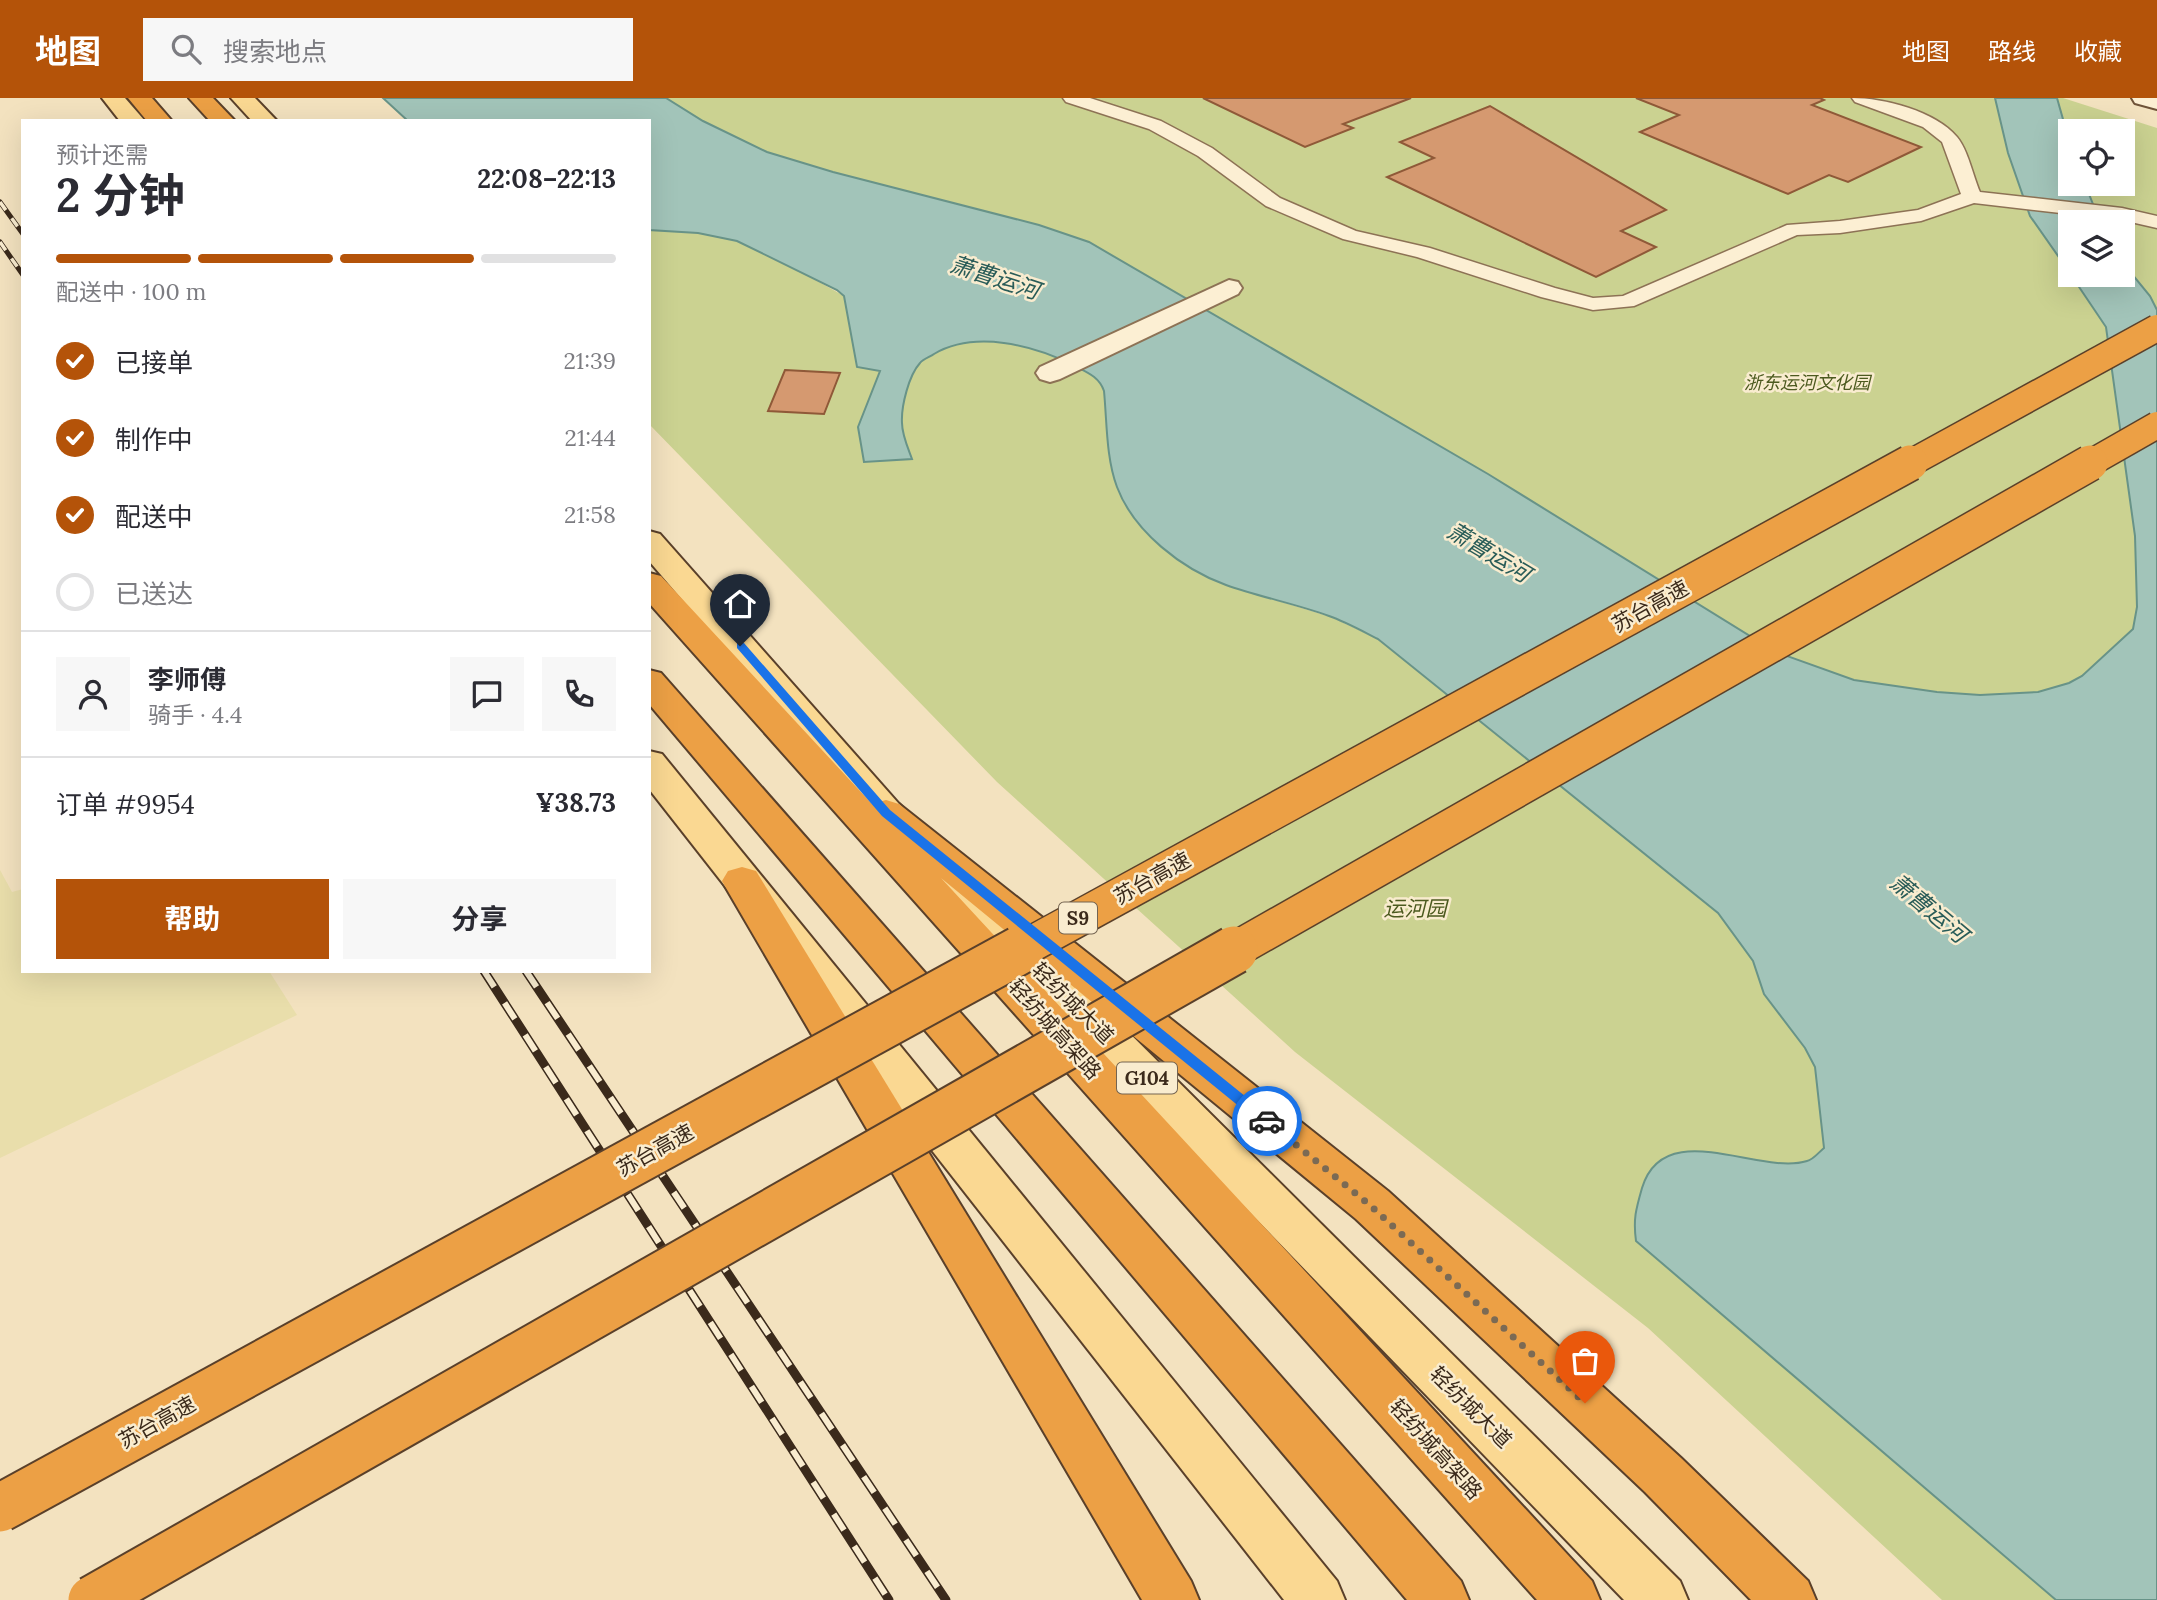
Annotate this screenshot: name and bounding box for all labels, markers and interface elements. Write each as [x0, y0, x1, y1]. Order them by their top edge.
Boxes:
search box [143, 18, 633, 81]
text: 地图 [35, 30, 101, 72]
icon: search [167, 30, 205, 68]
text: 搜索地点 [223, 35, 327, 68]
text: 地图 [1902, 36, 1950, 67]
text: 路线 [1988, 36, 2036, 67]
text: 收藏 [2074, 36, 2122, 67]
map controls [2058, 119, 2135, 287]
button: locate [2058, 119, 2135, 196]
text: 预计还需 [56, 140, 148, 169]
text: 22:08–22:13 [477, 162, 616, 195]
text: 2 分钟 [56, 166, 185, 225]
button: layers [2058, 210, 2135, 287]
water label: 萧曹运河 [947, 249, 1047, 306]
text: 配送中 · 100 m [56, 277, 206, 306]
icon: check [56, 342, 94, 380]
text: 已接单 [115, 346, 193, 379]
text: 21:39 [563, 346, 616, 375]
park label: 浙东运河文化园 [1744, 371, 1873, 394]
icon: check [56, 419, 94, 457]
text: 制作中 [115, 423, 193, 456]
text: 21:44 [565, 423, 616, 452]
icon: check [56, 496, 94, 534]
text: 配送中 [115, 500, 193, 533]
text: 21:58 [564, 500, 616, 529]
water label: 萧曹运河 [1442, 516, 1539, 590]
pin [710, 574, 770, 646]
street label: 苏台高速 [1607, 574, 1693, 638]
text: 已送达 [115, 577, 193, 610]
icon: home [721, 585, 759, 623]
button: person [56, 657, 130, 731]
button: chat [450, 657, 524, 731]
button: phone [542, 657, 616, 731]
text: 李师傅 [148, 663, 226, 696]
text: 骑手 · 4.4 [148, 700, 242, 729]
text: ¥38.73 [536, 786, 616, 819]
text: 订单 #9954 [56, 788, 195, 821]
street label: 苏台高速 [1109, 846, 1195, 910]
water label: 萧曹运河 [1884, 867, 1977, 951]
button: 帮助 [56, 879, 329, 959]
button: 分享 [343, 879, 616, 959]
park label: 运河园 [1384, 895, 1449, 922]
road number: S9 [1059, 902, 1097, 933]
street label: 轻纺城大道 [1026, 956, 1120, 1050]
street label: 轻纺城高架路 [1003, 973, 1107, 1085]
road number: G104 [1117, 1062, 1177, 1094]
courier [1232, 1086, 1302, 1156]
icon: car [1248, 1102, 1286, 1140]
street label: 苏台高速 [612, 1118, 698, 1182]
pin [1555, 1331, 1615, 1403]
icon: bag [1566, 1342, 1604, 1380]
street label: 轻纺城大道 [1424, 1360, 1518, 1454]
street label: 苏台高速 [114, 1390, 200, 1454]
street label: 轻纺城高架路 [1384, 1393, 1488, 1505]

